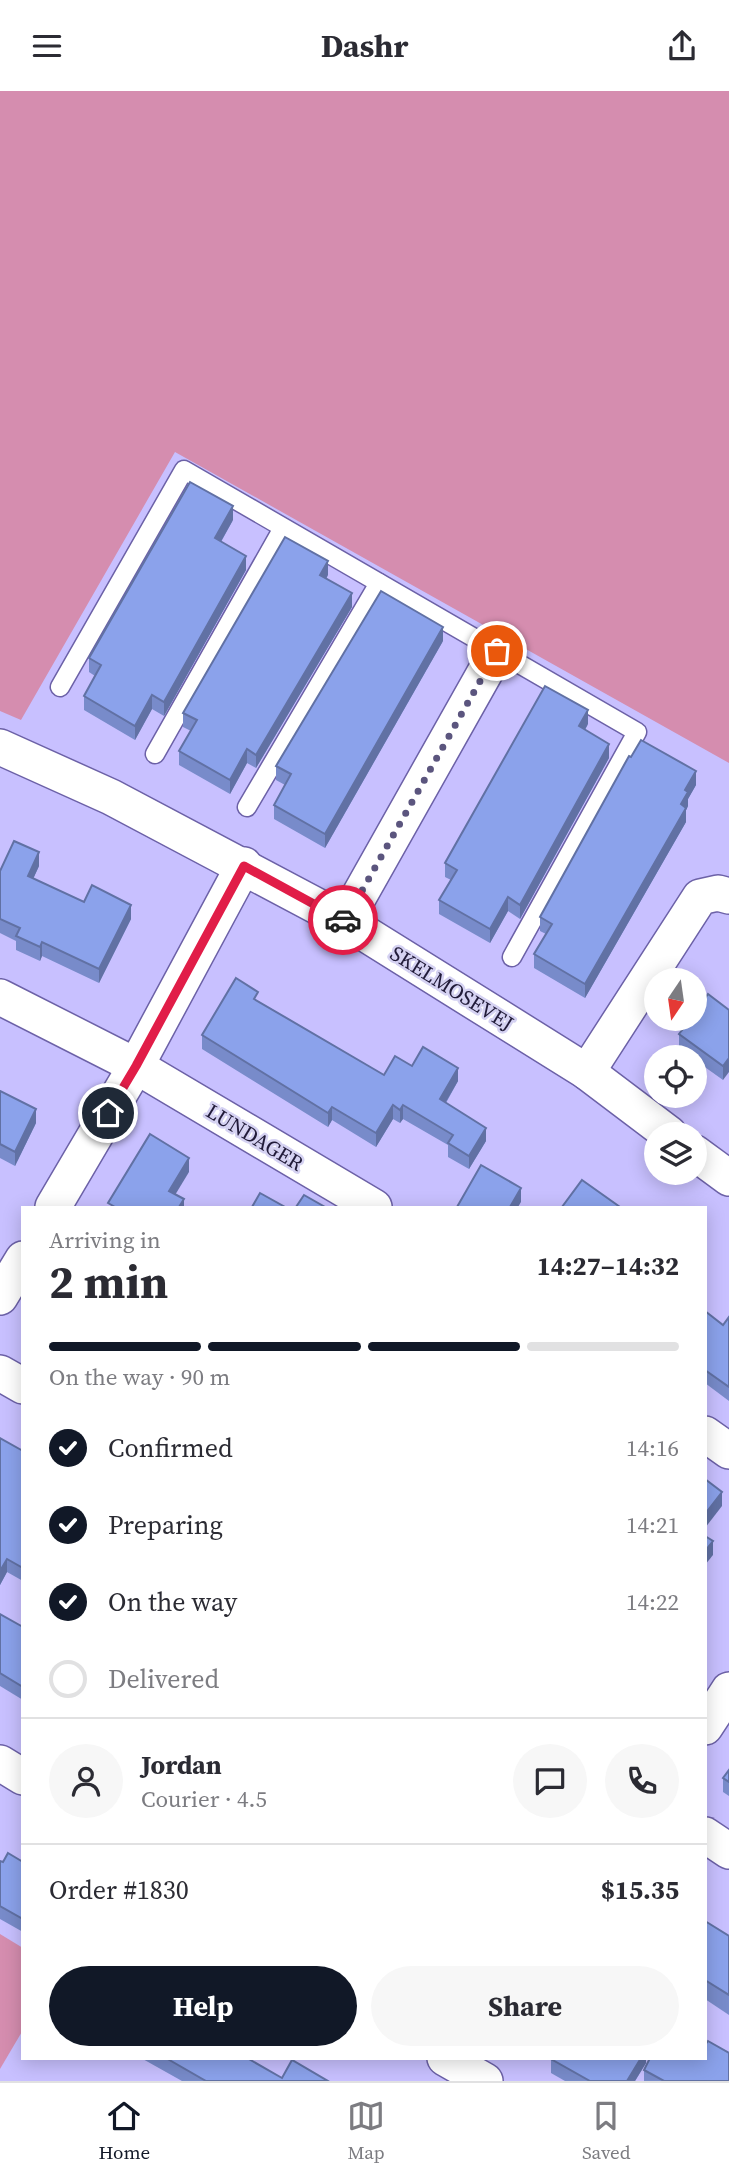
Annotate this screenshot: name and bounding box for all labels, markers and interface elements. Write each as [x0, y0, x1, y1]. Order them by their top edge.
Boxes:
text: Dashr [321, 24, 408, 68]
icon: menu [28, 27, 66, 65]
icon: share [663, 27, 701, 65]
pin [467, 621, 527, 681]
icon: bag [478, 632, 516, 670]
courier [308, 885, 378, 955]
icon: car [324, 901, 362, 939]
street label: SKELMOSEVEJ [385, 939, 519, 1038]
north arrow [644, 968, 707, 1031]
map controls [644, 968, 707, 1185]
button: locate [644, 1045, 707, 1108]
pin [78, 1083, 138, 1143]
icon: home [89, 1094, 127, 1132]
street label: LUNDAGER [201, 1097, 309, 1178]
button: layers [644, 1122, 707, 1185]
text: Arriving in [49, 1224, 161, 1256]
text: 14:27–14:32 [537, 1248, 679, 1284]
text: 2 min [49, 1250, 168, 1313]
text: On the way · 90 m [49, 1361, 230, 1393]
icon: check [49, 1429, 87, 1467]
text: Confirmed [108, 1430, 233, 1466]
text: 14:16 [626, 1432, 679, 1464]
icon: check [49, 1506, 87, 1544]
text: Preparing [108, 1507, 223, 1543]
text: 14:21 [626, 1509, 679, 1541]
icon: check [49, 1583, 87, 1621]
text: On the way [108, 1584, 237, 1620]
text: 14:22 [626, 1586, 679, 1618]
text: Delivered [108, 1661, 219, 1697]
button: person [49, 1744, 123, 1818]
button: chat [513, 1744, 587, 1818]
button: phone [605, 1744, 679, 1818]
text: Jordan [141, 1747, 222, 1783]
text: Courier · 4.5 [141, 1783, 267, 1815]
text: Order #1830 [49, 1872, 189, 1908]
text: $15.35 [601, 1872, 679, 1908]
button: Help [49, 1966, 357, 2046]
button: Share [371, 1966, 679, 2046]
tab: Home [98, 2097, 150, 2165]
tab: Map [347, 2097, 385, 2165]
tab: Saved [582, 2097, 631, 2165]

